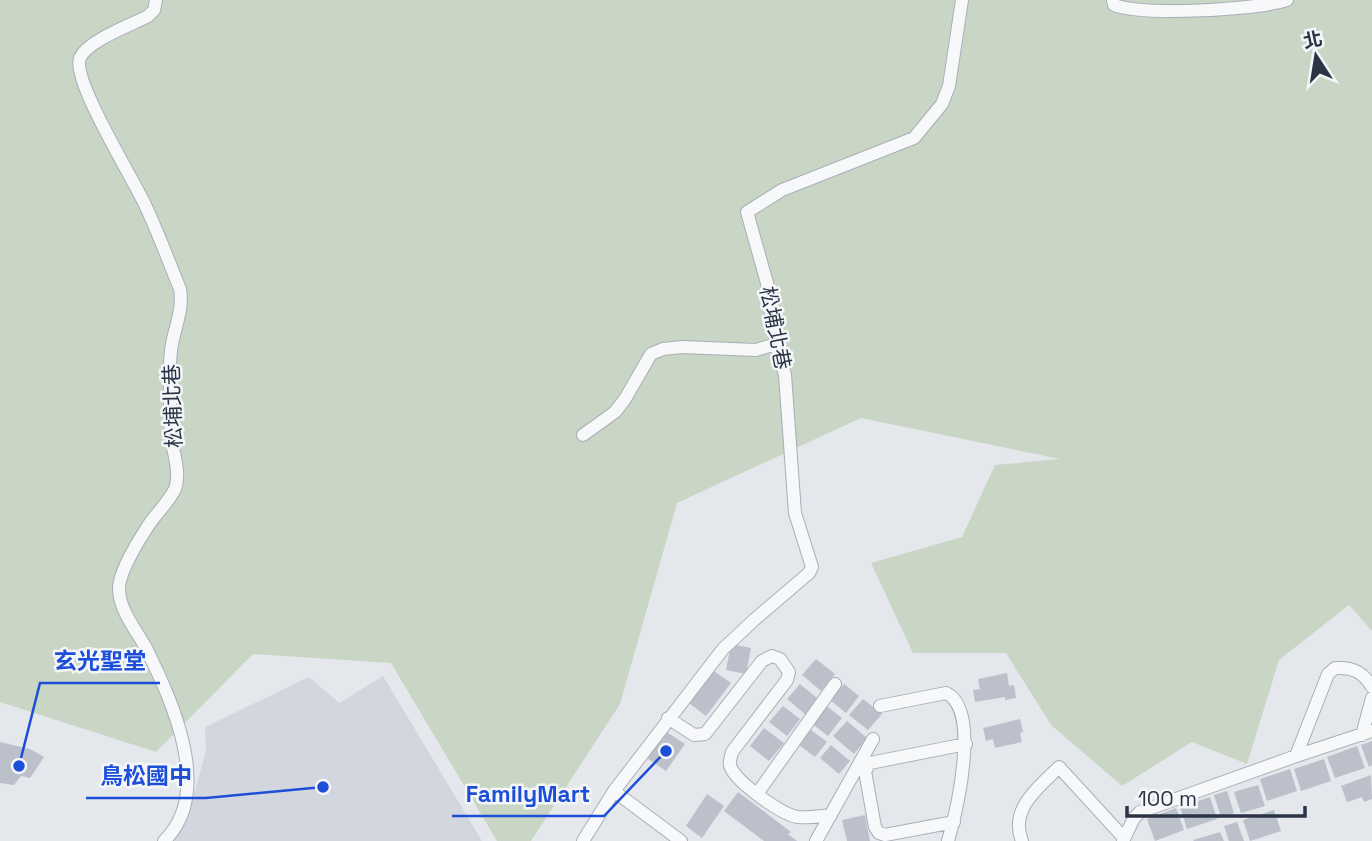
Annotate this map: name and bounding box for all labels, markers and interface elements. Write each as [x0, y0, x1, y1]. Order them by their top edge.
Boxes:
north arrow [1281, 21, 1351, 91]
text: 北 [1301, 26, 1324, 54]
street label: 松埔北巷 [754, 284, 797, 372]
street label: 松埔北巷 [158, 364, 187, 448]
callout: 玄光聖堂 [40, 639, 160, 683]
text: 玄光聖堂 [54, 646, 146, 676]
callout: 鳥松國中 [86, 754, 206, 798]
text: 鳥松國中 [100, 761, 192, 791]
callout: FamilyMart [452, 772, 604, 816]
scale bar [1127, 774, 1306, 818]
text: FamilyMart [466, 779, 590, 809]
text: 100 m [1138, 785, 1197, 812]

